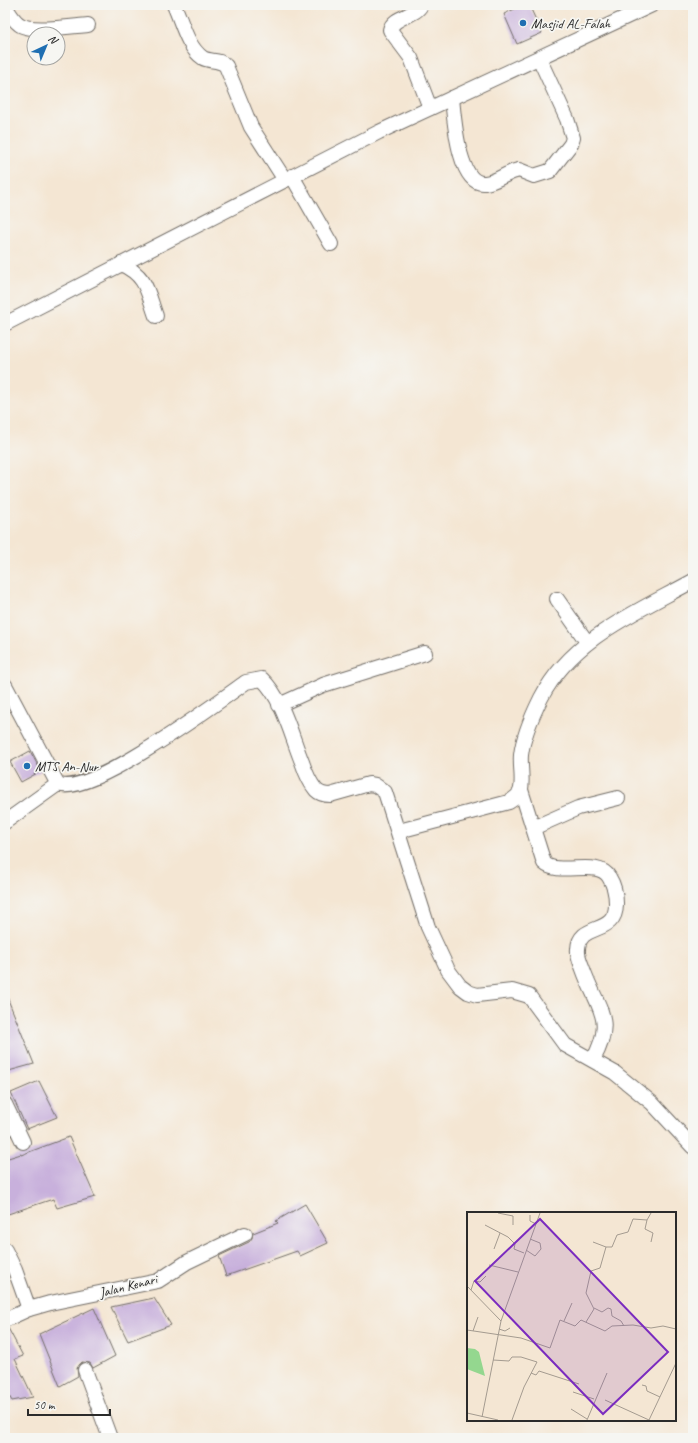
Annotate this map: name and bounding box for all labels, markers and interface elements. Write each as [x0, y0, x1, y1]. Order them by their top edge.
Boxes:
place label: Masjid AL-Falah [531, 15, 611, 32]
marker: Masjid AL-Falah [518, 18, 528, 28]
north arrow [26, 26, 66, 66]
text: N [46, 31, 62, 48]
place label: MTS An-Nur [35, 758, 100, 775]
marker: MTS An-Nur [22, 761, 32, 771]
inset map [467, 1212, 676, 1421]
street label: Jalan Kenari [96, 1270, 161, 1302]
scale bar [28, 1391, 110, 1417]
text: 50 m [34, 1397, 56, 1413]

